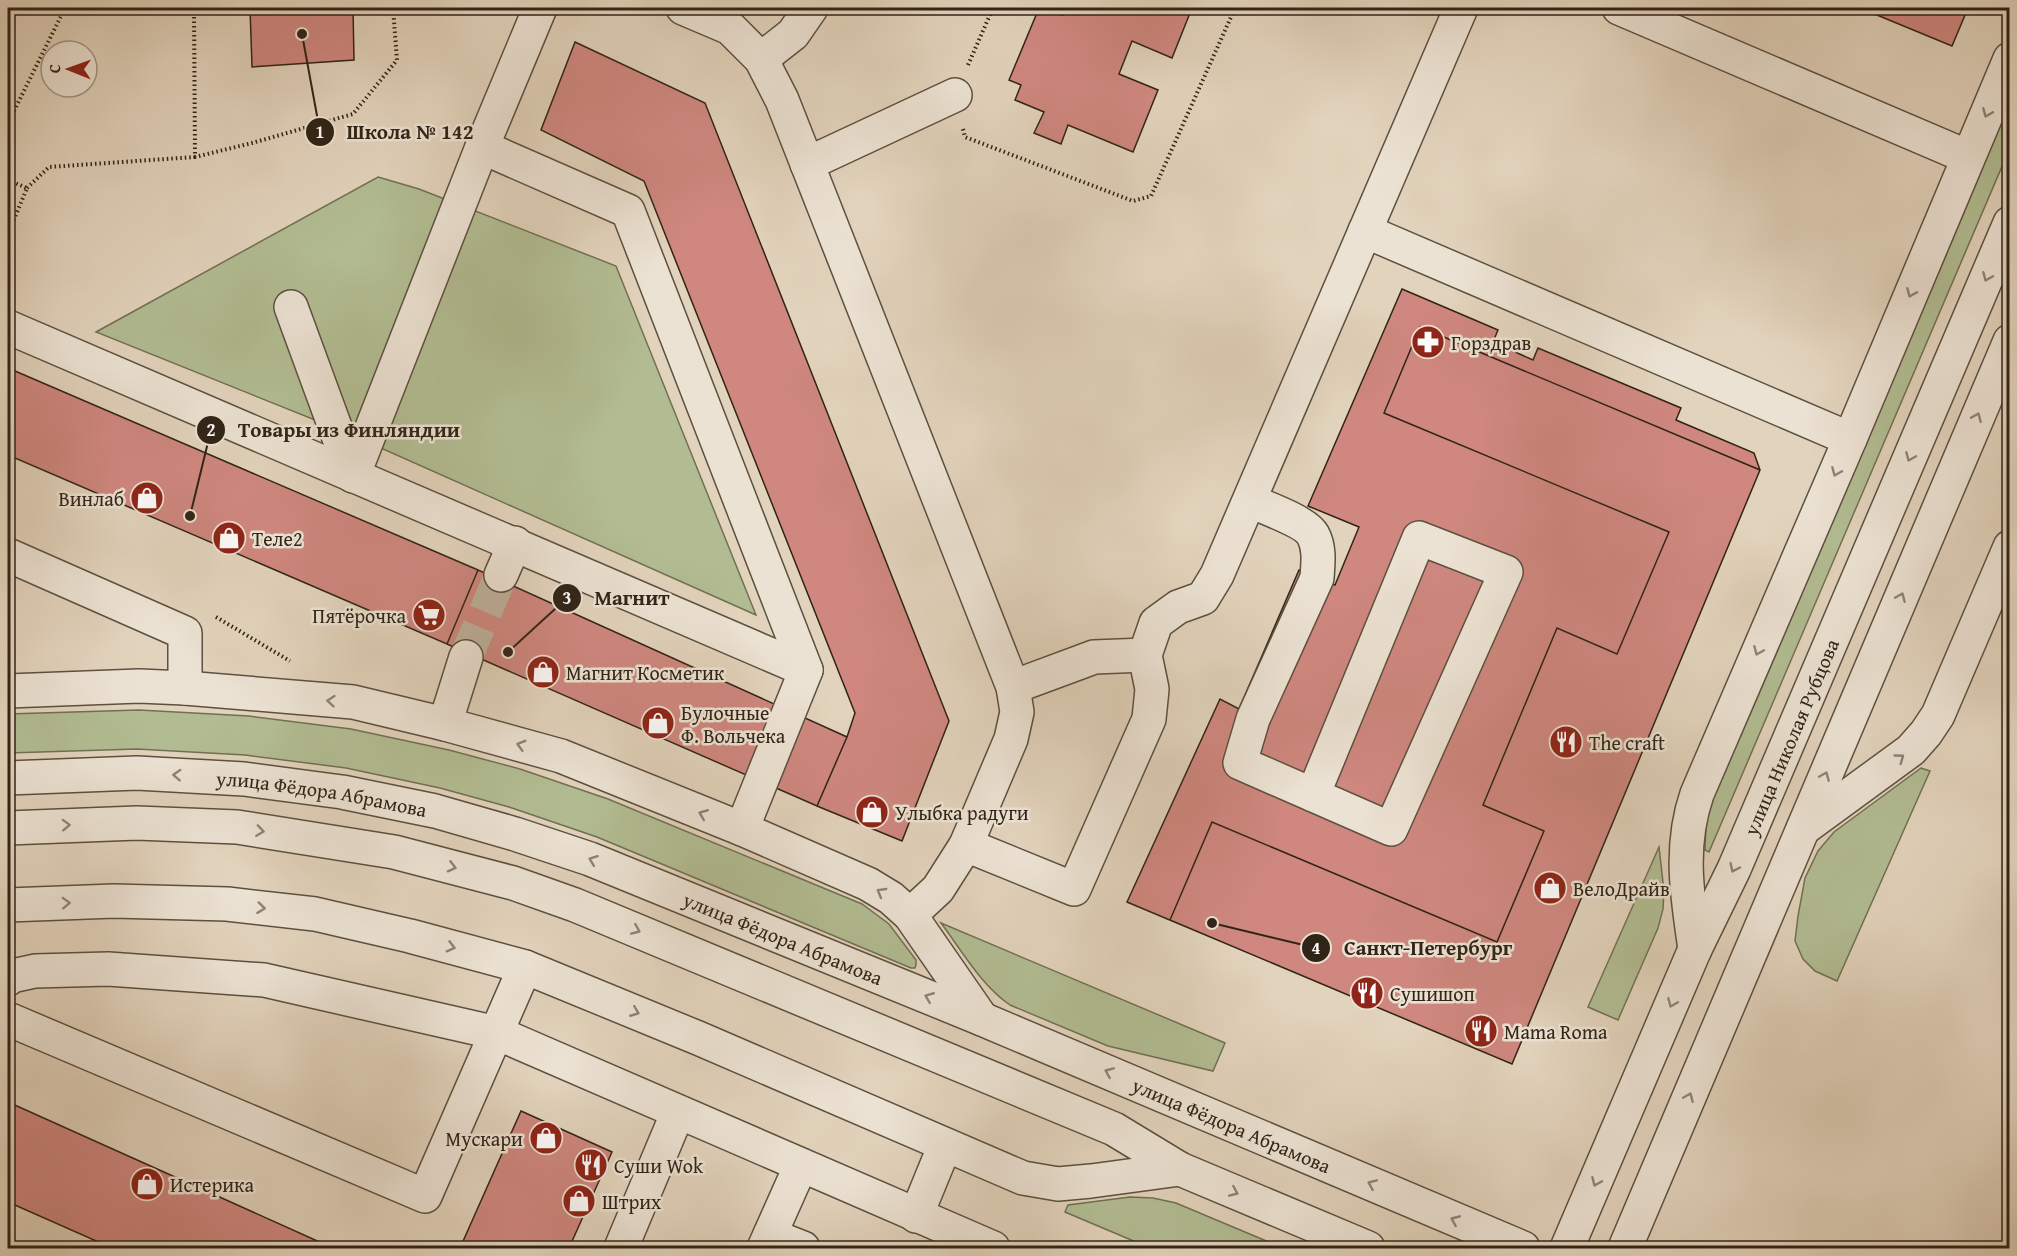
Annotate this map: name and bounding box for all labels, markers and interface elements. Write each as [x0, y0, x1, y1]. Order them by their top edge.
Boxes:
north arrow [39, 39, 99, 99]
text: С [42, 64, 66, 73]
one-way arrow [1982, 106, 1994, 117]
callout: Школа № 142 [305, 112, 486, 151]
text: Школа № 142 [346, 116, 474, 147]
text: 1 [315, 118, 325, 145]
one-way arrow [1982, 271, 1994, 282]
one-way arrow [1906, 286, 1918, 297]
pharmacy icon: Горздрав [1410, 324, 1446, 360]
place label: Горздрав [1451, 328, 1531, 357]
callout: Товары из Финляндии [196, 410, 472, 449]
one-way arrow [1970, 412, 1982, 423]
text: Товары из Финляндии [238, 414, 460, 445]
text: 2 [206, 416, 216, 443]
one-way arrow [1905, 450, 1917, 461]
one-way arrow [1831, 466, 1843, 477]
shop icon: Винлаб [129, 480, 165, 516]
place label: Винлаб [58, 484, 124, 513]
shop icon: Теле2 [211, 520, 247, 556]
place label: Теле2 [252, 524, 303, 553]
callout: Магнит [552, 578, 681, 617]
text: Магнит [594, 582, 670, 613]
text: 3 [562, 584, 572, 611]
one-way arrow [1894, 592, 1906, 603]
supermarket icon: Пятёрочка [411, 597, 447, 633]
place label: Пятёрочка [312, 601, 406, 630]
street label: улица Николая Рубцова [1735, 633, 1846, 841]
one-way arrow [1753, 645, 1765, 656]
shop icon: Магнит Косметик [525, 654, 561, 690]
place label: Магнит Косметик [566, 658, 725, 687]
one-way arrow [326, 694, 335, 707]
place label: Булочные Ф. Вольчека [681, 698, 786, 750]
shop icon: Булочные Ф. Вольчека [640, 705, 676, 741]
restaurant icon: The craft [1548, 724, 1584, 760]
place label: The craft [1589, 728, 1665, 757]
one-way arrow [516, 740, 526, 752]
one-way arrow [1893, 754, 1904, 765]
street label: улица Фёдора Абрамова [214, 763, 430, 824]
one-way arrow [173, 769, 182, 782]
one-way arrow [1818, 771, 1830, 782]
shop icon: Улыбка радуги [854, 794, 890, 830]
place label: Улыбка радуги [895, 798, 1029, 827]
one-way arrow [698, 809, 709, 821]
one-way arrow [61, 819, 70, 832]
one-way arrow [256, 824, 265, 836]
one-way arrow [588, 855, 598, 868]
one-way arrow [446, 860, 457, 872]
one-way arrow [1730, 861, 1742, 872]
shop icon: ВелоДрайв [1532, 870, 1568, 906]
place label: ВелоДрайв [1573, 874, 1670, 903]
street label: улица Фёдора Абрамова [678, 884, 888, 992]
one-way arrow [877, 888, 887, 899]
one-way arrow [61, 896, 70, 909]
one-way arrow [256, 901, 265, 914]
one-way arrow [630, 923, 641, 935]
callout: Санкт-Петербург [1301, 928, 1524, 967]
text: Санкт-Петербург [1344, 932, 1513, 963]
text: 4 [1311, 934, 1321, 961]
one-way arrow [446, 940, 456, 953]
restaurant icon: Сушишоп [1349, 975, 1385, 1011]
place label: Сушишоп [1390, 979, 1475, 1008]
one-way arrow [924, 992, 935, 1004]
one-way arrow [1667, 996, 1679, 1007]
one-way arrow [629, 1005, 640, 1017]
restaurant icon: Mama Roma [1463, 1013, 1499, 1049]
place label: Mama Roma [1504, 1017, 1608, 1046]
one-way arrow [1104, 1067, 1115, 1079]
street label: улица Фёдора Абрамова [1127, 1069, 1336, 1180]
one-way arrow [1682, 1092, 1694, 1103]
shop icon: Мускари [528, 1120, 564, 1156]
place label: Мускари [446, 1124, 523, 1153]
restaurant icon: Суши Wok [573, 1147, 609, 1183]
place label: Суши Wok [614, 1151, 704, 1180]
shop icon: Истерика [129, 1166, 165, 1202]
place label: Истерика [170, 1170, 255, 1199]
one-way arrow [1591, 1176, 1603, 1187]
one-way arrow [1368, 1179, 1379, 1191]
shop icon: Штрих [561, 1183, 597, 1219]
one-way arrow [1228, 1185, 1239, 1197]
place label: Штрих [602, 1187, 662, 1216]
one-way arrow [1451, 1215, 1462, 1227]

